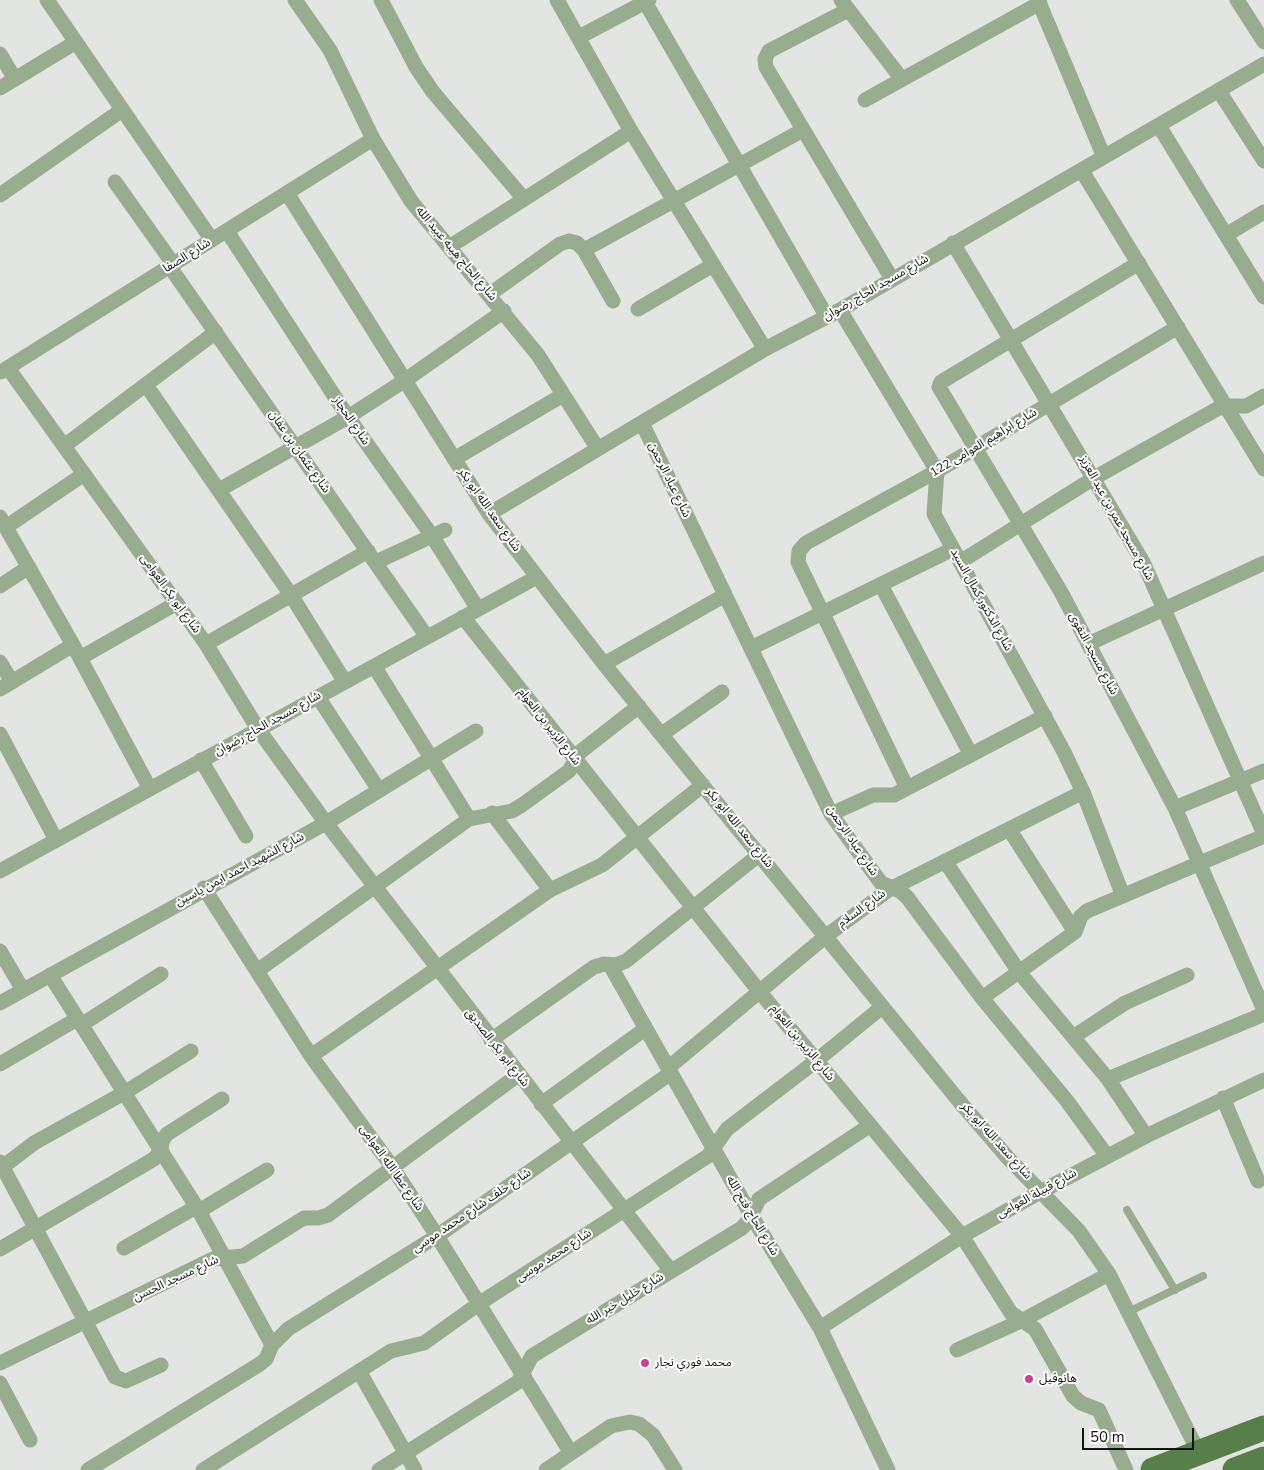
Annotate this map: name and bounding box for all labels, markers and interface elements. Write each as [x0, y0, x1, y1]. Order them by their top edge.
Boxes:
street label: شارع الحاج هيبه عبيد الله [412, 204, 500, 304]
street label: شارع الصفا [161, 236, 213, 276]
street label: شارع مسجد الحاج رضوان [821, 252, 931, 324]
street label: شارع الحجاز [329, 394, 373, 448]
street label: شارع ابراهيم العوامى 122 [928, 406, 1040, 480]
street label: شارع عثمان بن عفان [265, 408, 333, 496]
street label: شارع عباد الرحمن [645, 440, 693, 520]
street label: شارع مسجد عمر بن عبد العزيز [1076, 453, 1156, 583]
street label: شارع سعد الله ابو بكر [455, 465, 523, 555]
street label: شارع الدكتور كمال السيد [947, 546, 1015, 654]
street label: شارع ابو بكر العوامى [136, 552, 204, 636]
street label: شارع مسجد التقوى [1065, 610, 1121, 698]
street label: شارع الزبير بن العوام [514, 686, 584, 768]
street label: شارع مسجد الحاج رضوان [212, 689, 324, 759]
street label: شارع سعد الله ابو بكر [702, 785, 776, 871]
street label: شارع عباد الرحمن [823, 803, 881, 879]
street label: شارع الشهيد احمد ايمن ياسين [173, 830, 307, 910]
street label: شارع السلام [835, 887, 889, 931]
street label: شارع الزبير بن العوام [767, 1002, 837, 1084]
street label: شارع ابو بكر الصديق [462, 1006, 532, 1090]
street label: شارع سعد الله ابو بكر [958, 1099, 1034, 1183]
street label: شارع عطا الله العوامى [356, 1122, 426, 1214]
street label: شارع خلف شارع محمد موسى [410, 1166, 534, 1256]
street label: شارع قبيلة العوامى [995, 1166, 1079, 1222]
street label: شارع الحاج فتح الله [723, 1174, 781, 1258]
street label: شارع محمد موسى [514, 1226, 594, 1286]
street label: شارع مسجد الحسن [131, 1253, 221, 1305]
street label: شارع خليل خير الله [583, 1270, 667, 1328]
place label: محمد فوري نجار [655, 1356, 732, 1370]
marker: محمد فوري نجار [639, 1357, 651, 1369]
place label: هانوفيل [1039, 1372, 1077, 1386]
marker: هانوفيل [1023, 1373, 1035, 1385]
scale bar [1084, 1418, 1196, 1450]
text: 50 m [1090, 1427, 1125, 1447]

